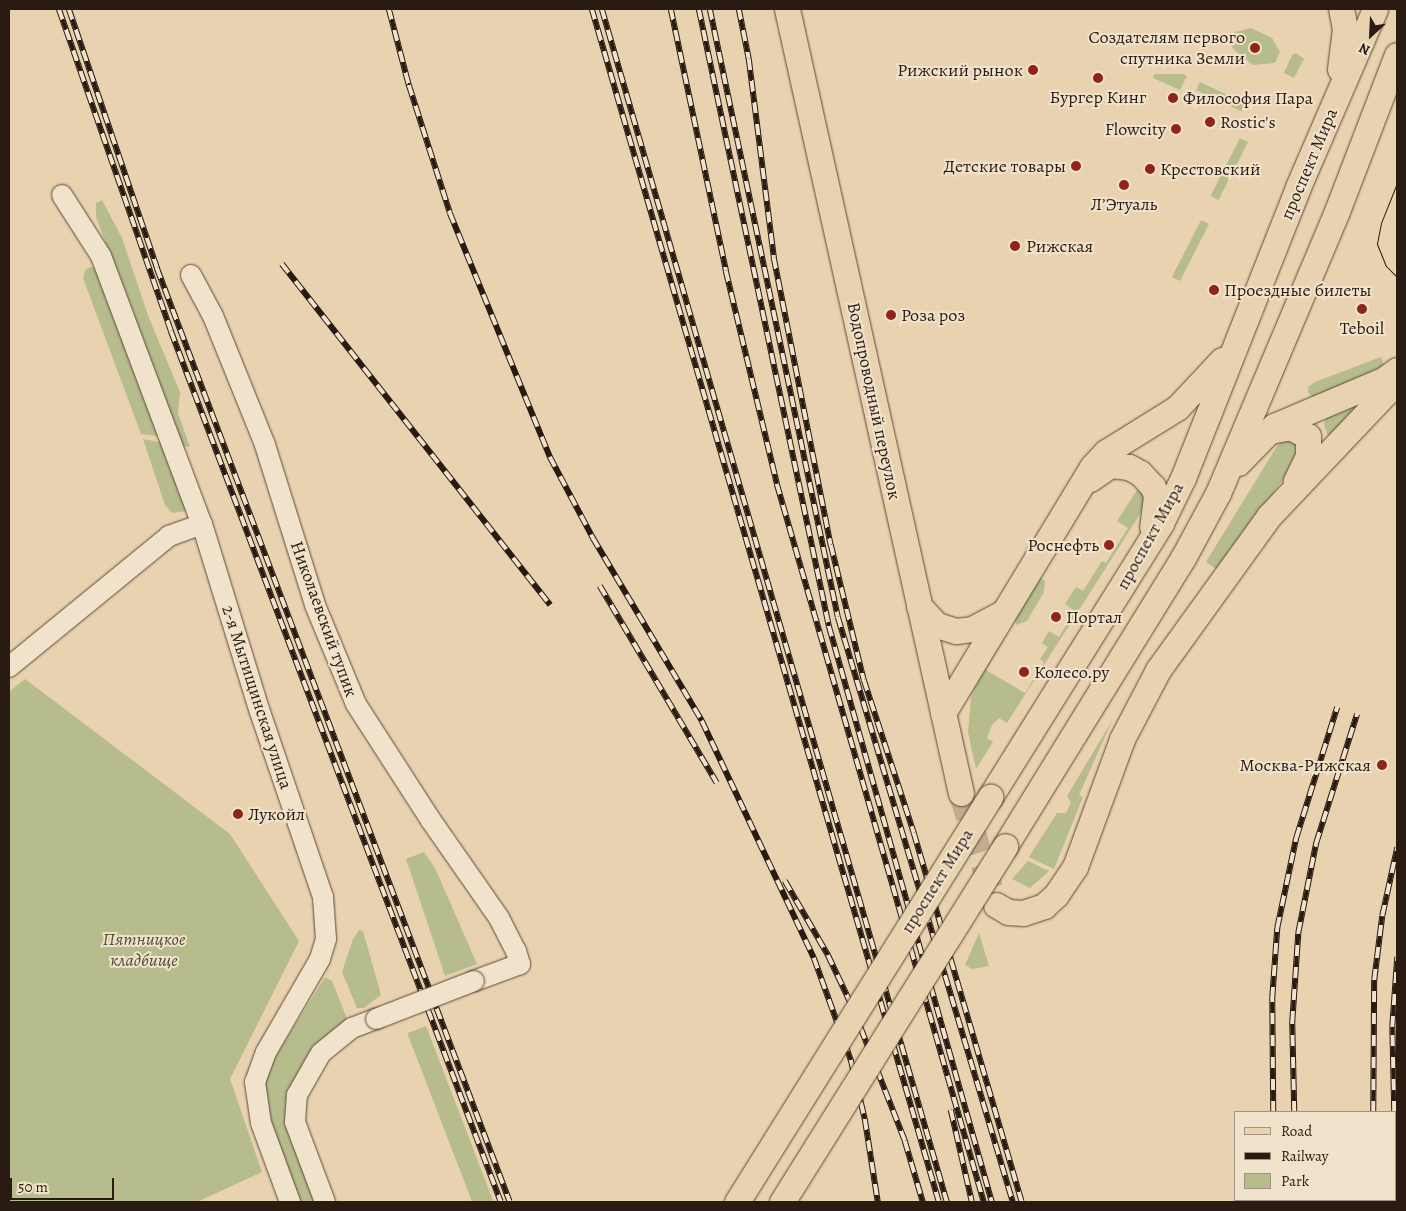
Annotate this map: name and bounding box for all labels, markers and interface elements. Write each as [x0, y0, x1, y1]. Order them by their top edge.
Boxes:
north arrow [1346, 10, 1396, 60]
place label: Создателям первого спутника Земли [1088, 27, 1245, 70]
text: N [1356, 38, 1373, 60]
marker: Создателям первого спутника Земли [1249, 42, 1261, 54]
place label: Рижский рынок [897, 59, 1023, 81]
marker: Рижский рынок [1027, 64, 1039, 76]
marker: Бургер Кинг [1092, 72, 1104, 84]
place label: Бургер Кинг [1049, 86, 1147, 108]
place label: Философия Пара [1183, 87, 1313, 109]
marker: Философия Пара [1167, 92, 1179, 104]
street label: проспект Мира [1276, 105, 1342, 223]
place label: Rostic's [1220, 111, 1276, 133]
marker: Rostic's [1204, 116, 1216, 128]
place label: Flowcity [1105, 118, 1166, 140]
marker: Flowcity [1170, 123, 1182, 135]
place label: Детские товары [943, 155, 1066, 177]
place label: Крестовский [1160, 158, 1260, 180]
marker: Детские товары [1070, 160, 1082, 172]
marker: Крестовский [1144, 163, 1156, 175]
marker: Л’Этуаль [1118, 179, 1130, 191]
place label: Л’Этуаль [1091, 193, 1157, 215]
place label: Рижская [1026, 235, 1093, 257]
marker: Рижская [1008, 239, 1022, 253]
place label: Проездные билеты [1224, 279, 1372, 301]
marker: Проездные билеты [1208, 284, 1220, 296]
street label: Водопроводный переулок [843, 300, 905, 502]
marker: Teboil [1356, 303, 1368, 315]
place label: Роза роз [901, 304, 965, 326]
marker: Роза роз [885, 309, 897, 321]
place label: Teboil [1340, 317, 1384, 339]
street label: проспект Мира [1112, 479, 1188, 593]
place label: Роснефть [1028, 534, 1099, 556]
street label: Николаевский тупик [286, 538, 362, 700]
marker: Роснефть [1103, 539, 1115, 551]
street label: 2-я Мытищинская улица [217, 602, 297, 792]
place label: Портал [1066, 606, 1122, 628]
marker: Портал [1050, 611, 1062, 623]
place label: Колесо.ру [1034, 661, 1109, 683]
marker: Колесо.ру [1018, 666, 1030, 678]
place label: Москва-Рижская [1239, 754, 1371, 776]
marker: Москва-Рижская [1375, 758, 1389, 772]
place label: Лукойл [248, 803, 305, 825]
marker: Лукойл [232, 808, 244, 820]
street label: проспект Мира [896, 825, 978, 937]
park label: Пятницкое кладбище [103, 929, 185, 972]
legend [1234, 1111, 1396, 1201]
text: Road [1281, 1121, 1312, 1141]
text: Railway [1281, 1146, 1328, 1166]
scale bar [12, 1168, 116, 1200]
text: Park [1281, 1171, 1309, 1191]
text: 50 m [18, 1177, 48, 1197]

